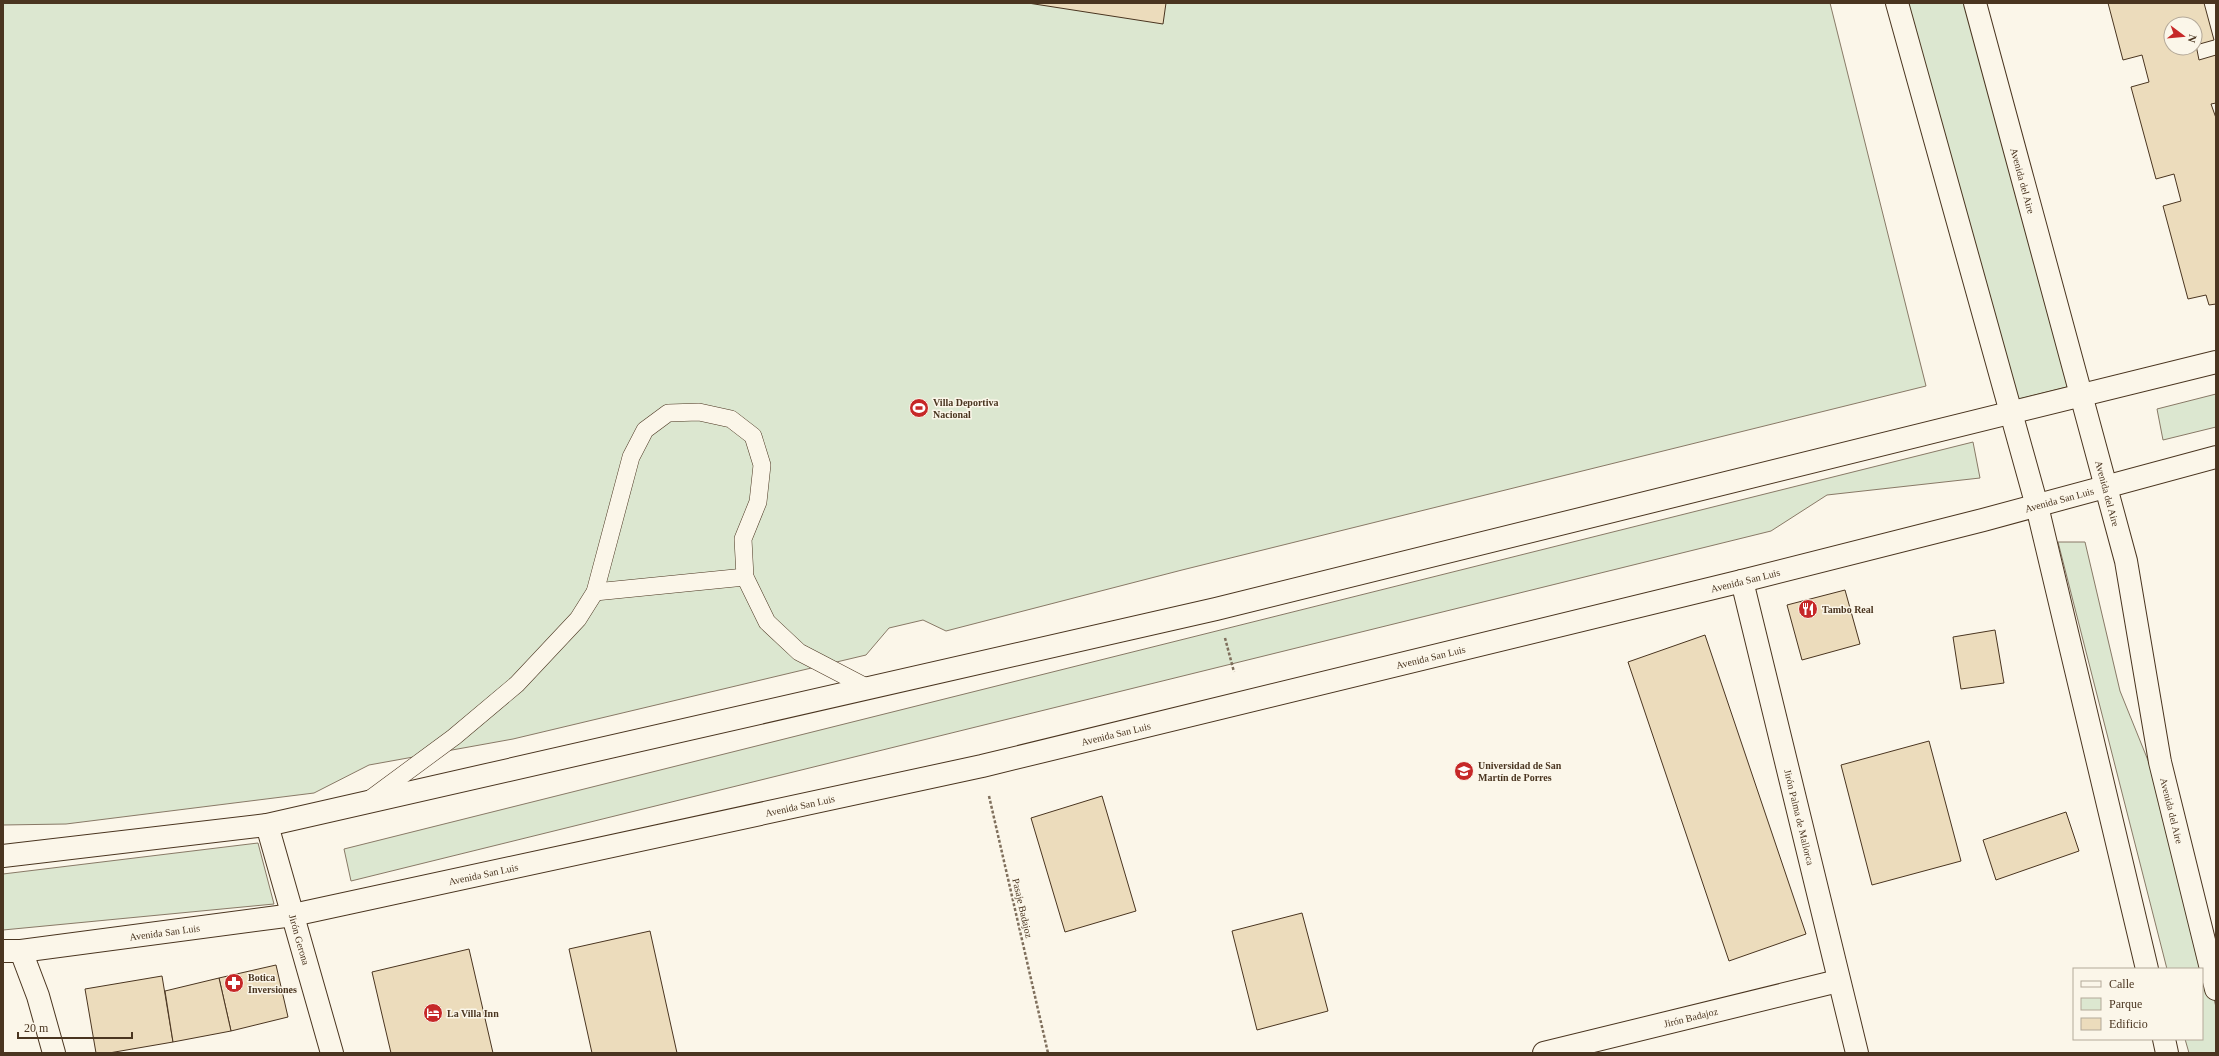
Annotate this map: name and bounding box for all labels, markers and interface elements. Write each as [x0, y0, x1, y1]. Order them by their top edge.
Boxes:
north arrow [2163, 16, 2203, 56]
text: N [2186, 33, 2199, 44]
street label: Avenida del Aire [2008, 147, 2037, 215]
sports icon: Villa Deportiva Nacional [908, 397, 930, 419]
place label: Villa Deportiva Nacional [933, 397, 998, 420]
street label: Avenida del Aire [2093, 459, 2122, 528]
street label: Avenida San Luis [2024, 485, 2095, 514]
street label: Avenida San Luis [1710, 567, 1781, 594]
restaurant icon: Tambo Real [1797, 598, 1819, 620]
place label: Tambo Real [1822, 604, 1874, 615]
street label: Avenida San Luis [1395, 644, 1467, 671]
street label: Avenida San Luis [1080, 720, 1152, 748]
school or university icon: Universidad de San Martín de Porres [1453, 760, 1475, 782]
place label: Universidad de San Martín de Porres [1478, 760, 1562, 783]
street label: Jirón Palma de Mallorca [1782, 768, 1816, 867]
street label: Avenida del Aire [2158, 777, 2185, 845]
street label: Avenida San Luis [764, 793, 836, 819]
street label: Avenida San Luis [447, 861, 519, 887]
street label: Pasaje Badajoz [1010, 877, 1035, 940]
street label: Jirón Gerona [287, 913, 312, 967]
street label: Avenida San Luis [129, 922, 201, 943]
legend [2073, 968, 2203, 1040]
pharmacy icon: Botica Inversiones [223, 972, 245, 994]
place label: Botica Inversiones [248, 972, 297, 995]
text: Calle [2109, 977, 2134, 991]
text: Parque [2109, 997, 2142, 1011]
hotel icon: La Villa Inn [422, 1002, 444, 1024]
street label: Jirón Badajoz [1663, 1006, 1720, 1029]
place label: La Villa Inn [447, 1008, 499, 1019]
scale bar [18, 1014, 132, 1040]
text: Edificio [2109, 1017, 2148, 1031]
text: 20 m [24, 1021, 49, 1035]

